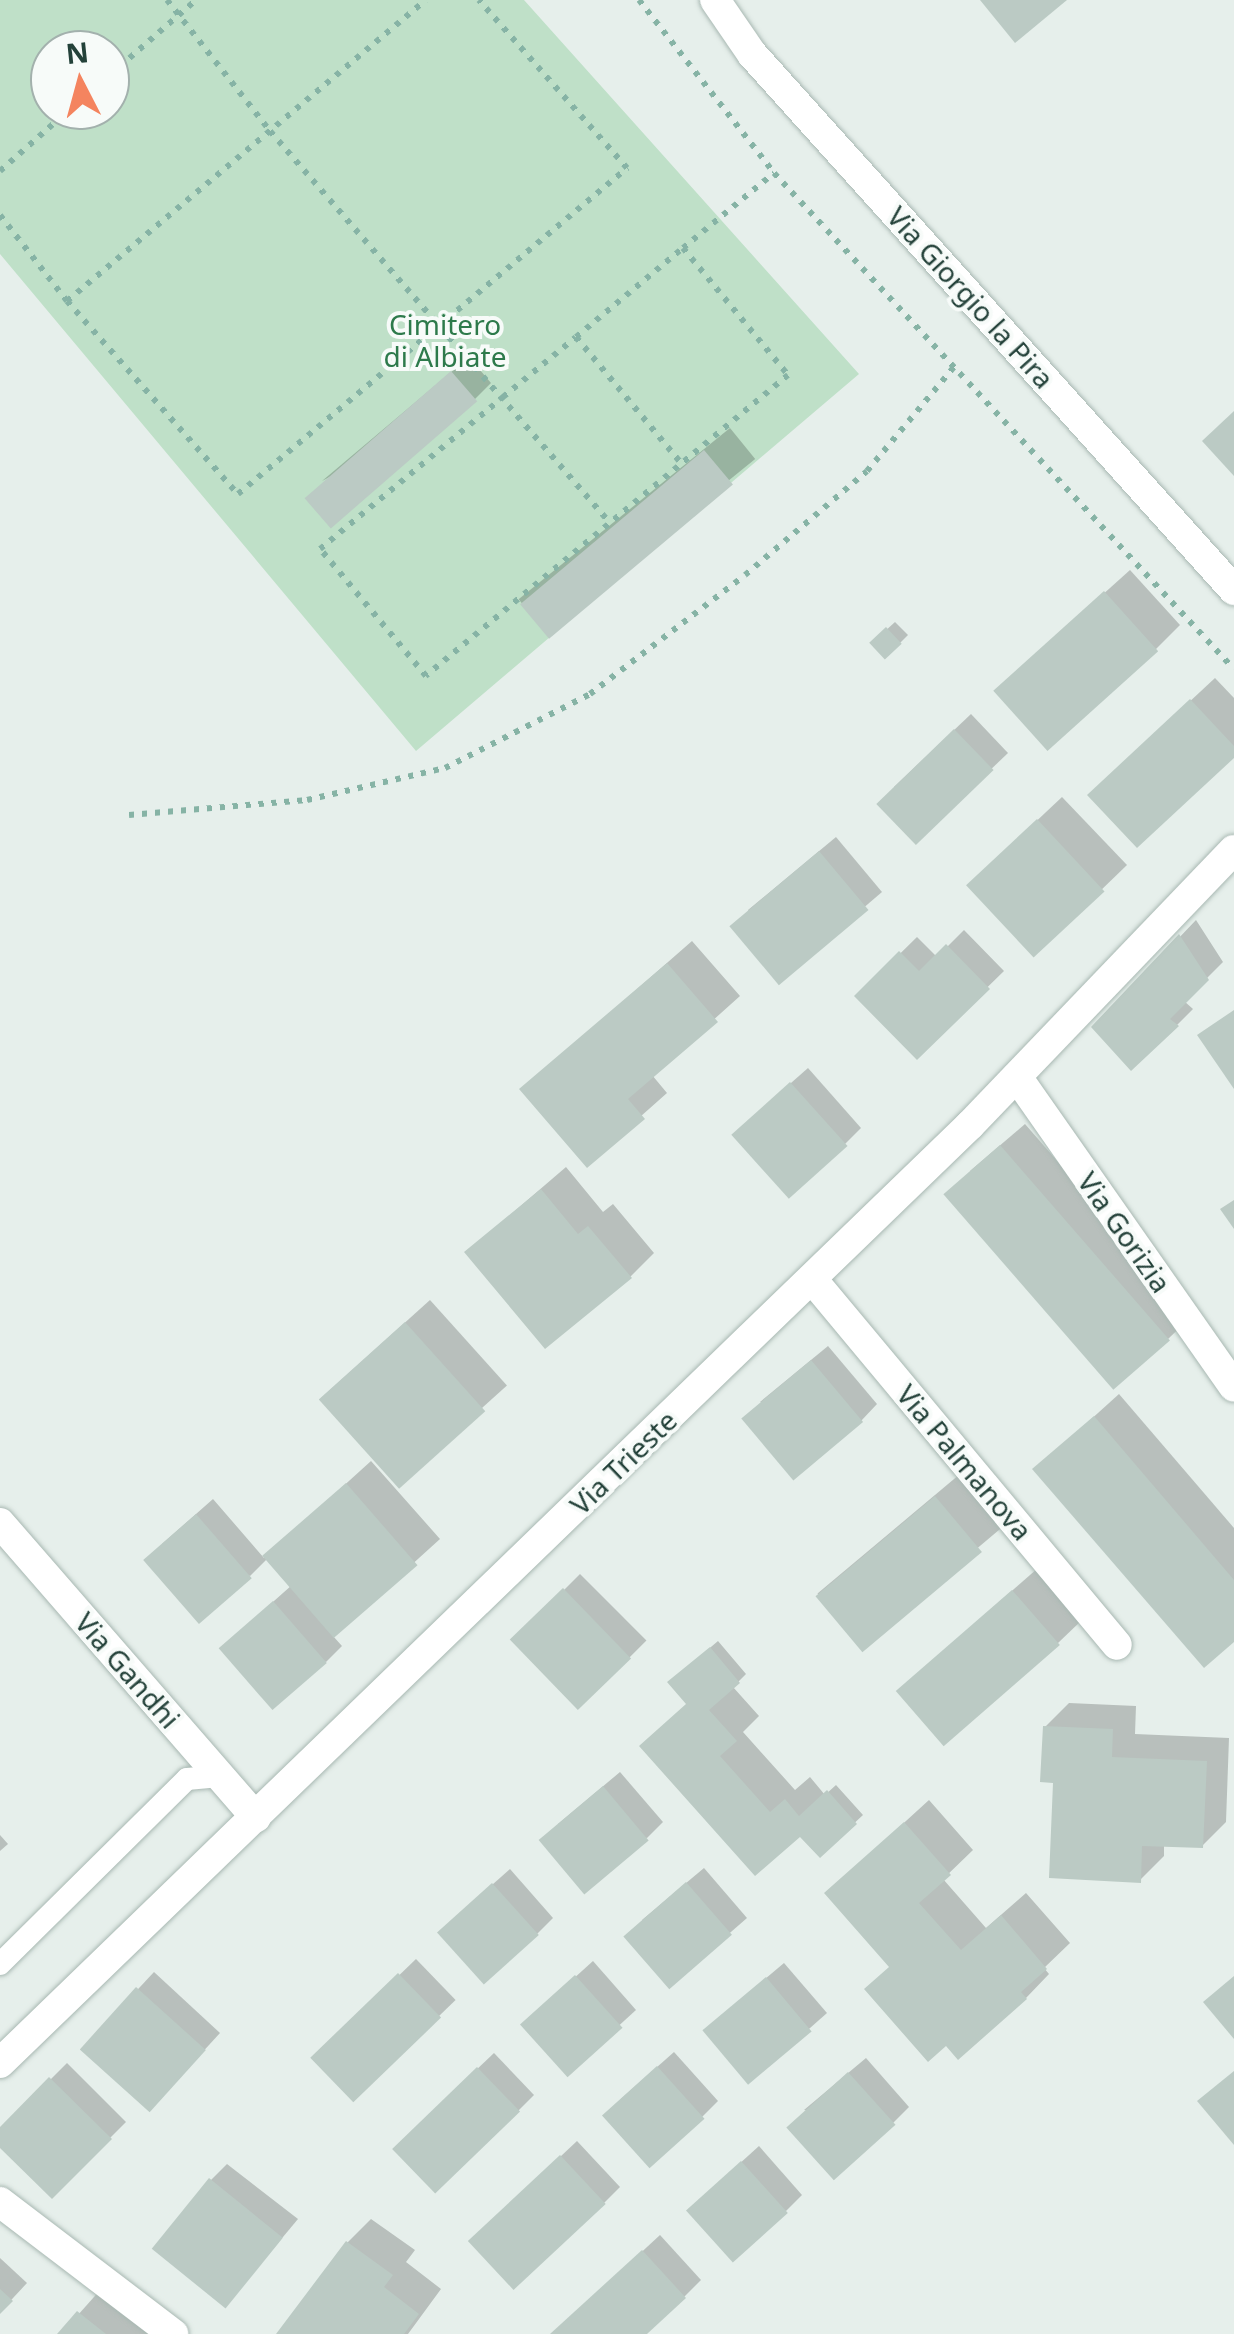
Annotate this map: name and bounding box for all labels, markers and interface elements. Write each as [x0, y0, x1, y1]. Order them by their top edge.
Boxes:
north arrow [30, 30, 130, 130]
text: N [64, 32, 90, 72]
street label: Via Giorgio la Pira [881, 199, 1061, 395]
park label: Cimitero di Albiate [384, 307, 506, 373]
street label: Via Gorizia [1071, 1165, 1179, 1299]
street label: Via Palmanova [890, 1378, 1040, 1546]
street label: Via Trieste [563, 1403, 683, 1521]
street label: Via Gandhi [69, 1605, 187, 1735]

